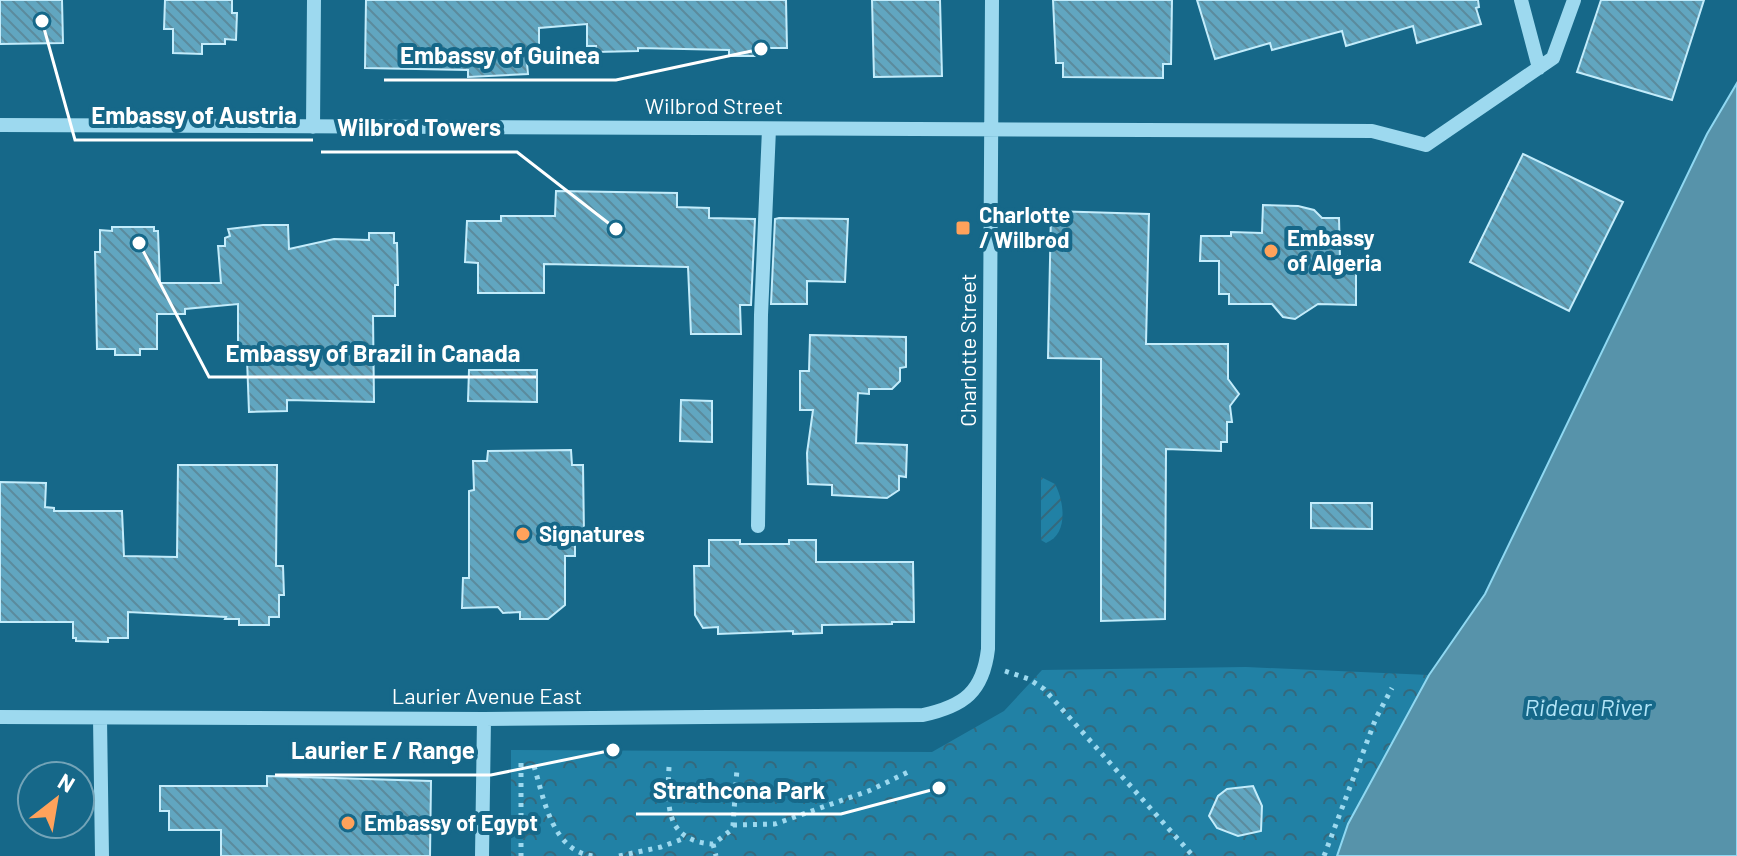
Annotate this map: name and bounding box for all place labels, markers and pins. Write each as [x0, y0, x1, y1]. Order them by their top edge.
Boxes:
callout: Embassy of Guinea [384, 32, 616, 80]
callout: Embassy of Austria [75, 92, 313, 140]
callout: Wilbrod Towers [321, 104, 517, 152]
place label: Charlotte / Wilbrod [979, 201, 1070, 252]
marker: Charlotte / Wilbrod [954, 219, 972, 237]
place label: Embassy of Algeria [1287, 224, 1382, 275]
marker: Embassy of Algeria [1262, 242, 1280, 260]
callout: Embassy of Brazil in Canada [209, 329, 536, 377]
place label: Signatures [539, 520, 645, 546]
marker: Signatures [514, 525, 532, 543]
callout: Laurier E / Range [275, 727, 491, 775]
callout: Strathcona Park [636, 766, 841, 814]
place label: Embassy of Egypt [364, 809, 538, 835]
marker: Embassy of Egypt [339, 814, 357, 832]

